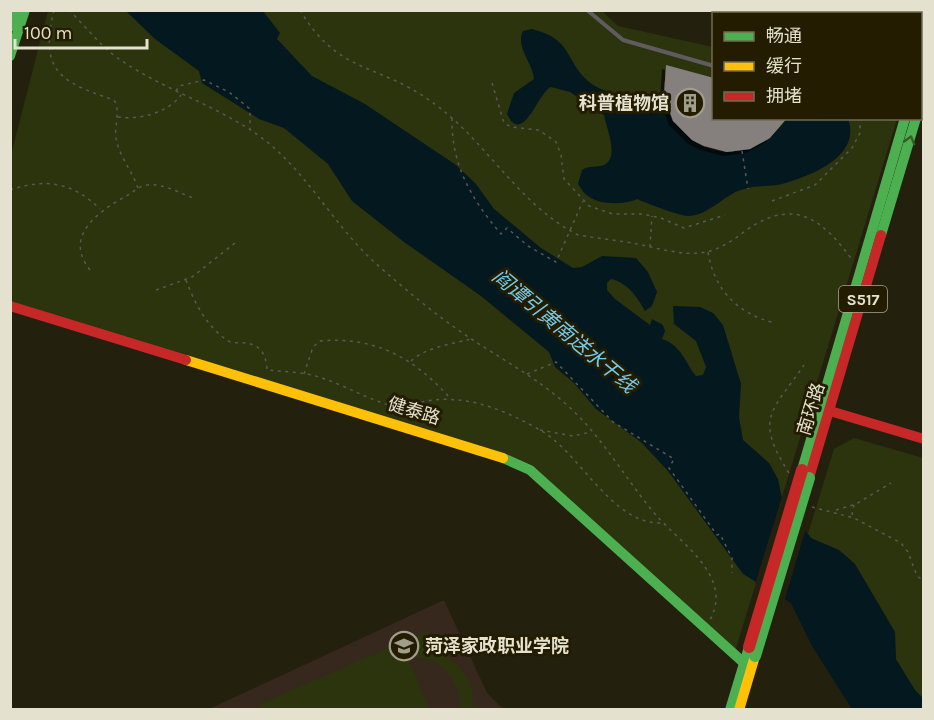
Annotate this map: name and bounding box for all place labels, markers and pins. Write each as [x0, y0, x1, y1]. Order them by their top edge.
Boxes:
building icon: 科普植物馆 [674, 87, 706, 119]
place label: 科普植物馆 [579, 92, 669, 114]
school or university icon: 菏泽家政职业学院 [388, 630, 420, 662]
place label: 菏泽家政职业学院 [425, 635, 569, 657]

